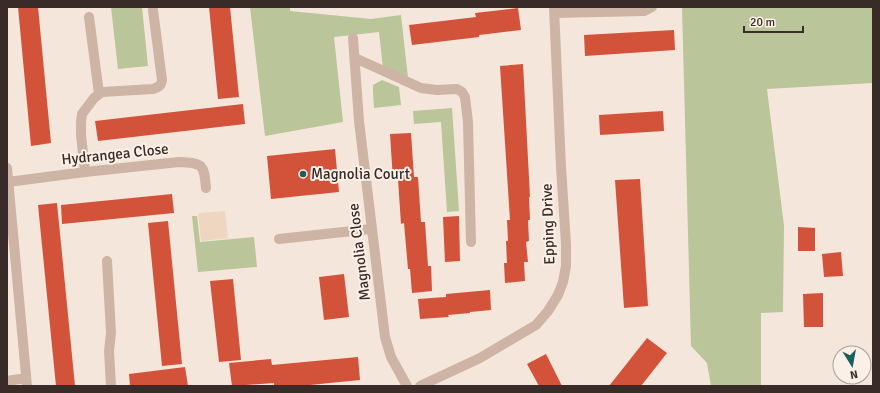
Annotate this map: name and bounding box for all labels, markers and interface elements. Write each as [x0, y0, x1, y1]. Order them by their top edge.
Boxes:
scale bar [744, 8, 803, 34]
text: 20 m [750, 15, 775, 30]
street label: Hydrangea Close [61, 139, 169, 169]
place label: Magnolia Court [311, 165, 410, 183]
marker: Magnolia Court [298, 169, 308, 179]
street label: Epping Drive [538, 183, 558, 265]
street label: Magnolia Close [344, 202, 374, 302]
north arrow [832, 345, 872, 385]
text: N [849, 367, 859, 381]

